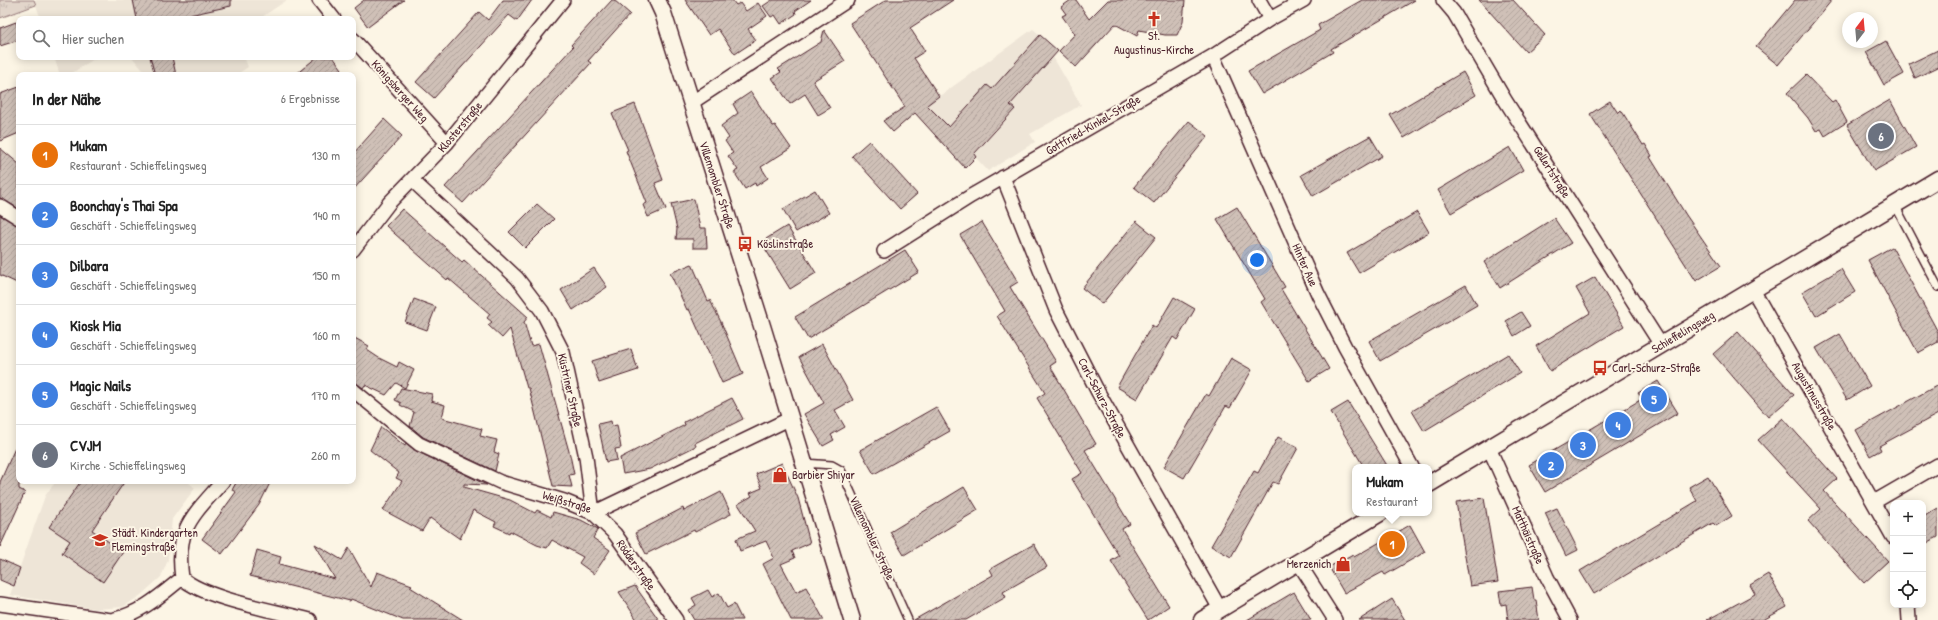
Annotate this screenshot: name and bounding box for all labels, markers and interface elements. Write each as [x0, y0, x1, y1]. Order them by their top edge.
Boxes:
church icon: St. Augustinus-Kirche [1145, 10, 1163, 28]
north arrow [1842, 12, 1878, 48]
search box [16, 16, 356, 60]
icon: search [30, 27, 52, 49]
place label: St. Augustinus-Kirche [1114, 27, 1194, 58]
text: Hier suchen [62, 28, 124, 49]
street label: Königsberger Weg [368, 56, 433, 126]
text: In der Nähe [32, 87, 101, 110]
text: 6 Ergebnisse [281, 89, 340, 107]
street label: Gottfried-Kinkel-Straße [1042, 90, 1144, 159]
street label: Klosterstraße [433, 97, 486, 156]
pin: 6 [1868, 121, 1894, 151]
text: Mukam [70, 135, 107, 156]
street label: Villemombler Straße [695, 139, 740, 231]
street label: Gellertstraße [1530, 142, 1575, 201]
text: 1 [43, 146, 47, 164]
text: 130 m [312, 146, 340, 164]
text: Restaurant · Schieffelingsweg [70, 156, 206, 174]
text: Boonchay's Thai Spa [70, 195, 178, 216]
text: 2 [42, 206, 48, 224]
text: 140 m [313, 206, 340, 224]
text: Geschäft · Schieffelingsweg [70, 216, 196, 234]
bus stop icon: Köslinstraße [736, 235, 754, 253]
place label: Köslinstraße [757, 235, 813, 252]
street label: Hinter Aue [1288, 241, 1323, 289]
your location [1247, 250, 1267, 270]
text: Dilbara [70, 255, 108, 276]
text: 3 [42, 266, 48, 284]
text: 150 m [312, 266, 340, 284]
text: Geschäft · Schieffelingsweg [70, 276, 196, 294]
street label: Schieffelingsweg [1648, 306, 1717, 357]
text: Kiosk Mia [70, 315, 121, 336]
text: 4 [43, 326, 47, 344]
text: 160 m [312, 326, 340, 344]
text: Geschäft · Schieffelingsweg [70, 336, 196, 354]
street label: Küstriner Straße [554, 352, 587, 428]
street label: Carl-Schurz-Straße [1074, 355, 1131, 441]
street label: Augustinusstraße [1788, 358, 1841, 433]
bus stop icon: Carl-Schurz-Straße [1591, 359, 1609, 377]
place label: Carl-Schurz-Straße [1612, 359, 1701, 376]
text: Magic Nails [70, 375, 131, 396]
pin: 5 [1641, 384, 1667, 414]
text: 5 [42, 386, 48, 404]
text: 170 m [311, 386, 340, 404]
text: Geschäft · Schieffelingsweg [70, 396, 196, 414]
pin: 4 [1605, 410, 1631, 440]
pin: 3 [1570, 430, 1596, 460]
text: CVJM [70, 435, 101, 456]
text: 6 [42, 446, 48, 464]
text: 260 m [311, 446, 340, 464]
pin: 2 [1538, 450, 1564, 480]
text: Kirche · Schieffelingsweg [70, 456, 186, 474]
popup [1352, 464, 1432, 516]
shop icon: Barbier Shiyar [771, 466, 789, 484]
place label: Barbier Shiyar [792, 466, 855, 483]
text: Mukam [1366, 471, 1404, 492]
street label: Weißstraße [541, 486, 594, 517]
text: Restaurant [1366, 492, 1418, 510]
street label: Villemombler Straße [846, 493, 899, 583]
map controls [1890, 500, 1926, 608]
button: + [1890, 500, 1926, 536]
street label: Matthäistraße [1508, 503, 1549, 567]
place label: Städt. Kindergarten Flemingstraße [111, 524, 198, 555]
pin: 1 [1379, 529, 1405, 559]
school or university icon: Städt. Kindergarten Flemingstraße [91, 531, 109, 549]
street label: Rödderstraße [613, 536, 660, 594]
button: − [1890, 536, 1926, 572]
place label: Merzenich [1287, 555, 1331, 572]
shop icon: Merzenich [1334, 555, 1352, 573]
button: locate [1890, 572, 1926, 608]

